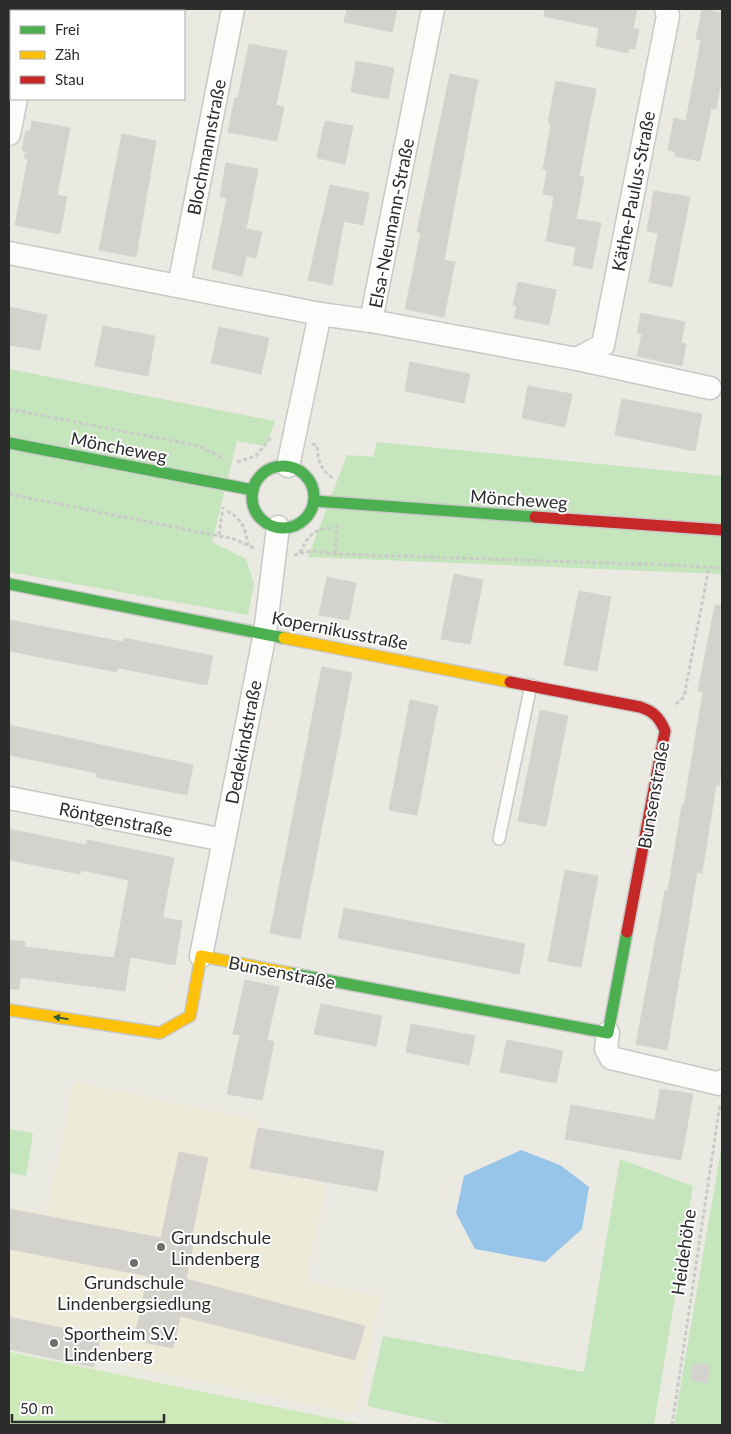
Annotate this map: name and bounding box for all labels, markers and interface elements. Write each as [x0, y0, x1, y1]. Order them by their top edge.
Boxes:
legend [10, 10, 185, 100]
text: Frei [55, 20, 80, 38]
text: Zäh [55, 45, 80, 63]
text: Stau [55, 70, 84, 88]
street label: Blochmannstraße [182, 77, 230, 217]
street label: Käthe-Paulus-Straße [607, 109, 659, 273]
street label: Elsa-Neumann-Straße [364, 136, 418, 310]
street label: Möncheweg [69, 427, 169, 467]
street label: Möncheweg [470, 485, 568, 513]
street label: Kopernikusstraße [270, 606, 410, 654]
street label: Dedekindstraße [220, 678, 266, 806]
street label: Bunsenstraße [633, 740, 673, 850]
street label: Röntgenstraße [57, 797, 175, 841]
street label: Bunsenstraße [227, 951, 337, 993]
one-way arrow [53, 1013, 69, 1021]
street label: Heidehöhe [666, 1208, 700, 1296]
place label: Grundschule Lindenberg [171, 1226, 271, 1269]
marker: Grundschule Lindenberg [155, 1241, 167, 1253]
marker: Grundschule Lindenbergsiedlung [128, 1257, 140, 1269]
place label: Grundschule Lindenbergsiedlung [57, 1271, 211, 1314]
place label: Sportheim S.V. Lindenberg [64, 1322, 178, 1365]
marker: Sportheim S.V. Lindenberg [48, 1337, 60, 1349]
scale bar [12, 1392, 165, 1424]
text: 50 m [20, 1399, 54, 1417]

